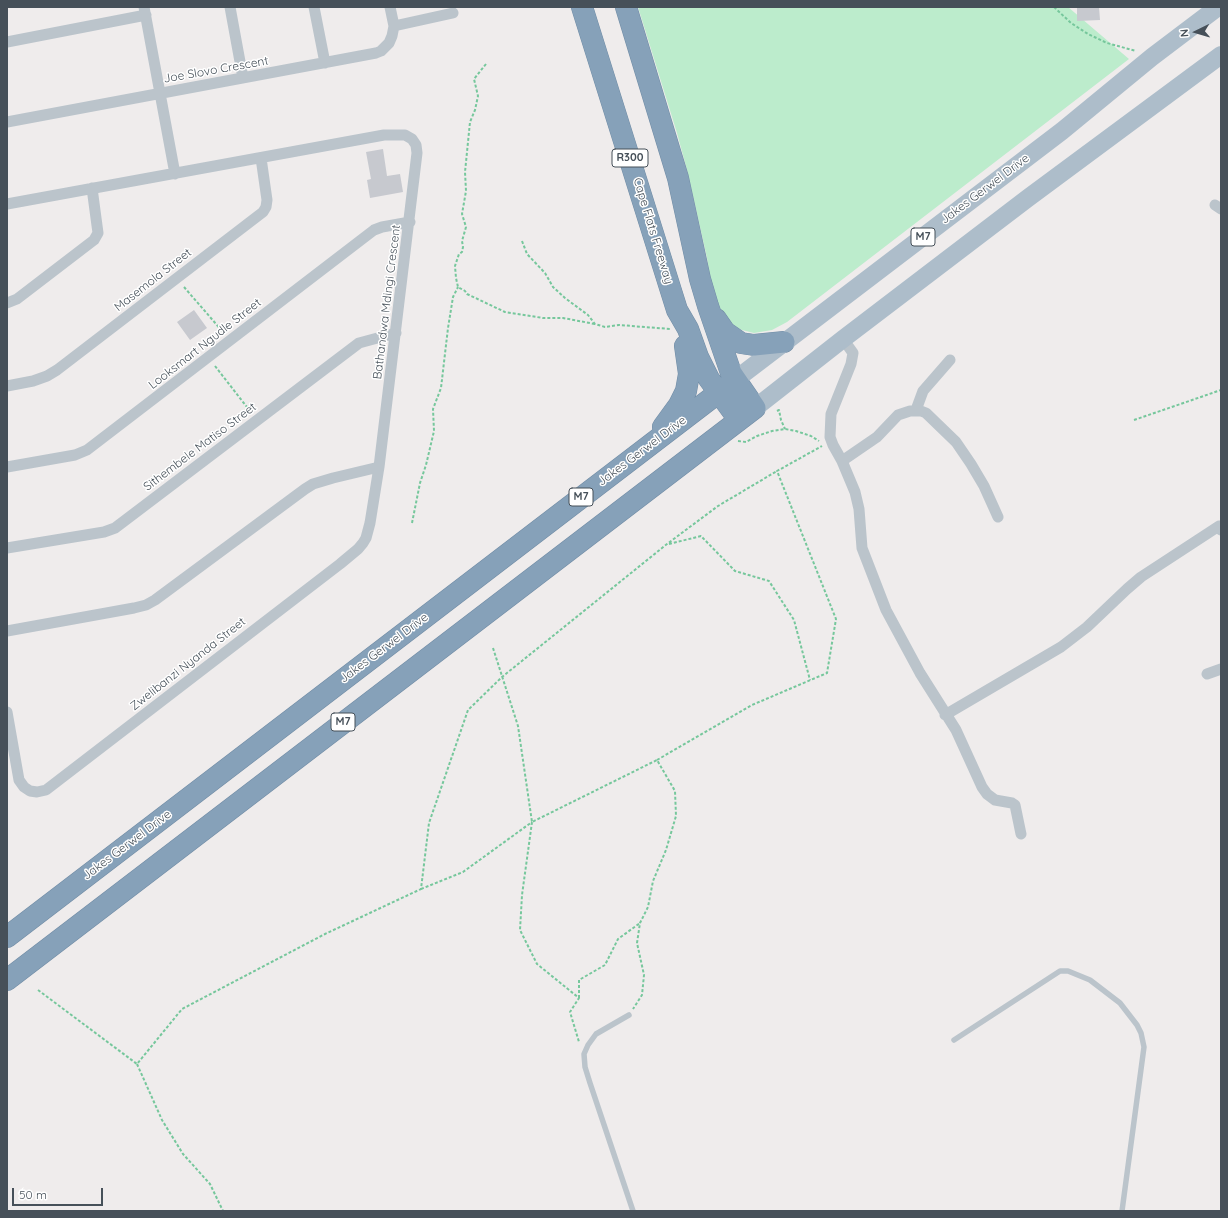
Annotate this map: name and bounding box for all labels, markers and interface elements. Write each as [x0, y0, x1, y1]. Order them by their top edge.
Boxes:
north arrow [1176, 12, 1216, 52]
text: N [1177, 28, 1191, 38]
street label: Joe Slovo Crescent [162, 54, 270, 86]
road number: R300 [612, 149, 648, 167]
street label: Jakes Gerwel Drive [938, 151, 1032, 227]
street label: Cape Flats Freeway [630, 176, 676, 286]
street label: Bathandwa Mdingi Crescent [370, 224, 404, 380]
road number: M7 [911, 228, 935, 246]
street label: Masemola Street [112, 245, 194, 315]
street label: Looksmart Ngudle Street [146, 296, 264, 392]
street label: Sithembele Matiso Street [141, 400, 259, 494]
street label: Jakes Gerwel Drive [595, 413, 689, 489]
road number: M7 [569, 488, 593, 506]
street label: Jakes Gerwel Drive [337, 610, 431, 686]
street label: Zwelibanzi Nyanda Street [127, 615, 249, 713]
road number: M7 [331, 713, 355, 731]
street label: Jakes Gerwel Drive [80, 807, 174, 883]
scale bar [14, 1180, 105, 1206]
text: 50 m [19, 1187, 47, 1202]

